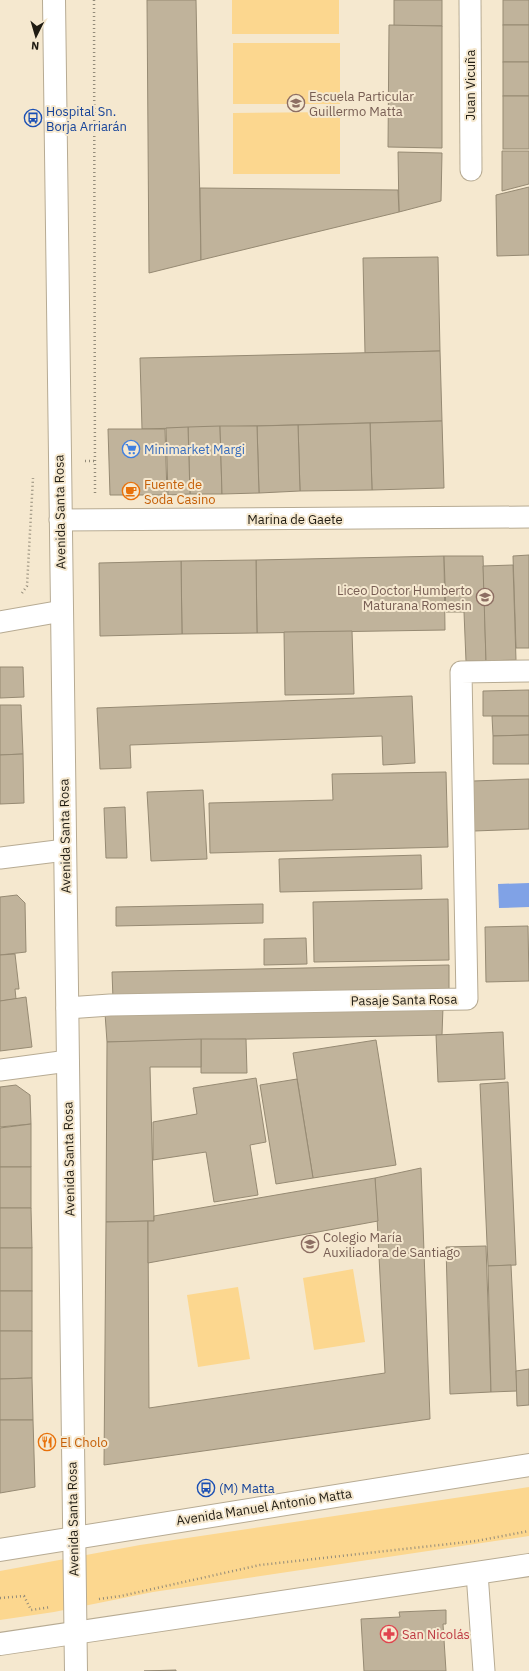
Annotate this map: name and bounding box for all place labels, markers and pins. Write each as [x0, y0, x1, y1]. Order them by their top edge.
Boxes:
place label: Escuela Particular Guillermo Matta [309, 88, 414, 120]
school or university icon: Escuela Particular Guillermo Matta [286, 93, 306, 113]
place label: Hospital Sn. Borja Arriarán [46, 103, 127, 135]
bus stop icon: Hospital Sn. Borja Arriarán [23, 108, 43, 128]
supermarket icon: Minimarket Margi [121, 439, 141, 459]
place label: Minimarket Margi [144, 441, 245, 458]
place label: Fuente de Soda Casino [144, 476, 216, 508]
cafe icon: Fuente de Soda Casino [121, 481, 141, 501]
place label: Liceo Doctor Humberto Maturana Romesin [337, 582, 472, 614]
school or university icon: Liceo Doctor Humberto Maturana Romesin [475, 587, 495, 607]
place label: Colegio María Auxiliadora de Santiago [323, 1229, 460, 1261]
school or university icon: Colegio María Auxiliadora de Santiago [300, 1234, 320, 1254]
restaurant icon: El Cholo [37, 1432, 57, 1452]
place label: El Cholo [60, 1434, 108, 1451]
bus stop icon: (M) Matta [196, 1478, 216, 1498]
place label: (M) Matta [219, 1480, 275, 1497]
pharmacy icon: San Nicolás [379, 1624, 399, 1644]
place label: San Nicolás [402, 1626, 470, 1643]

